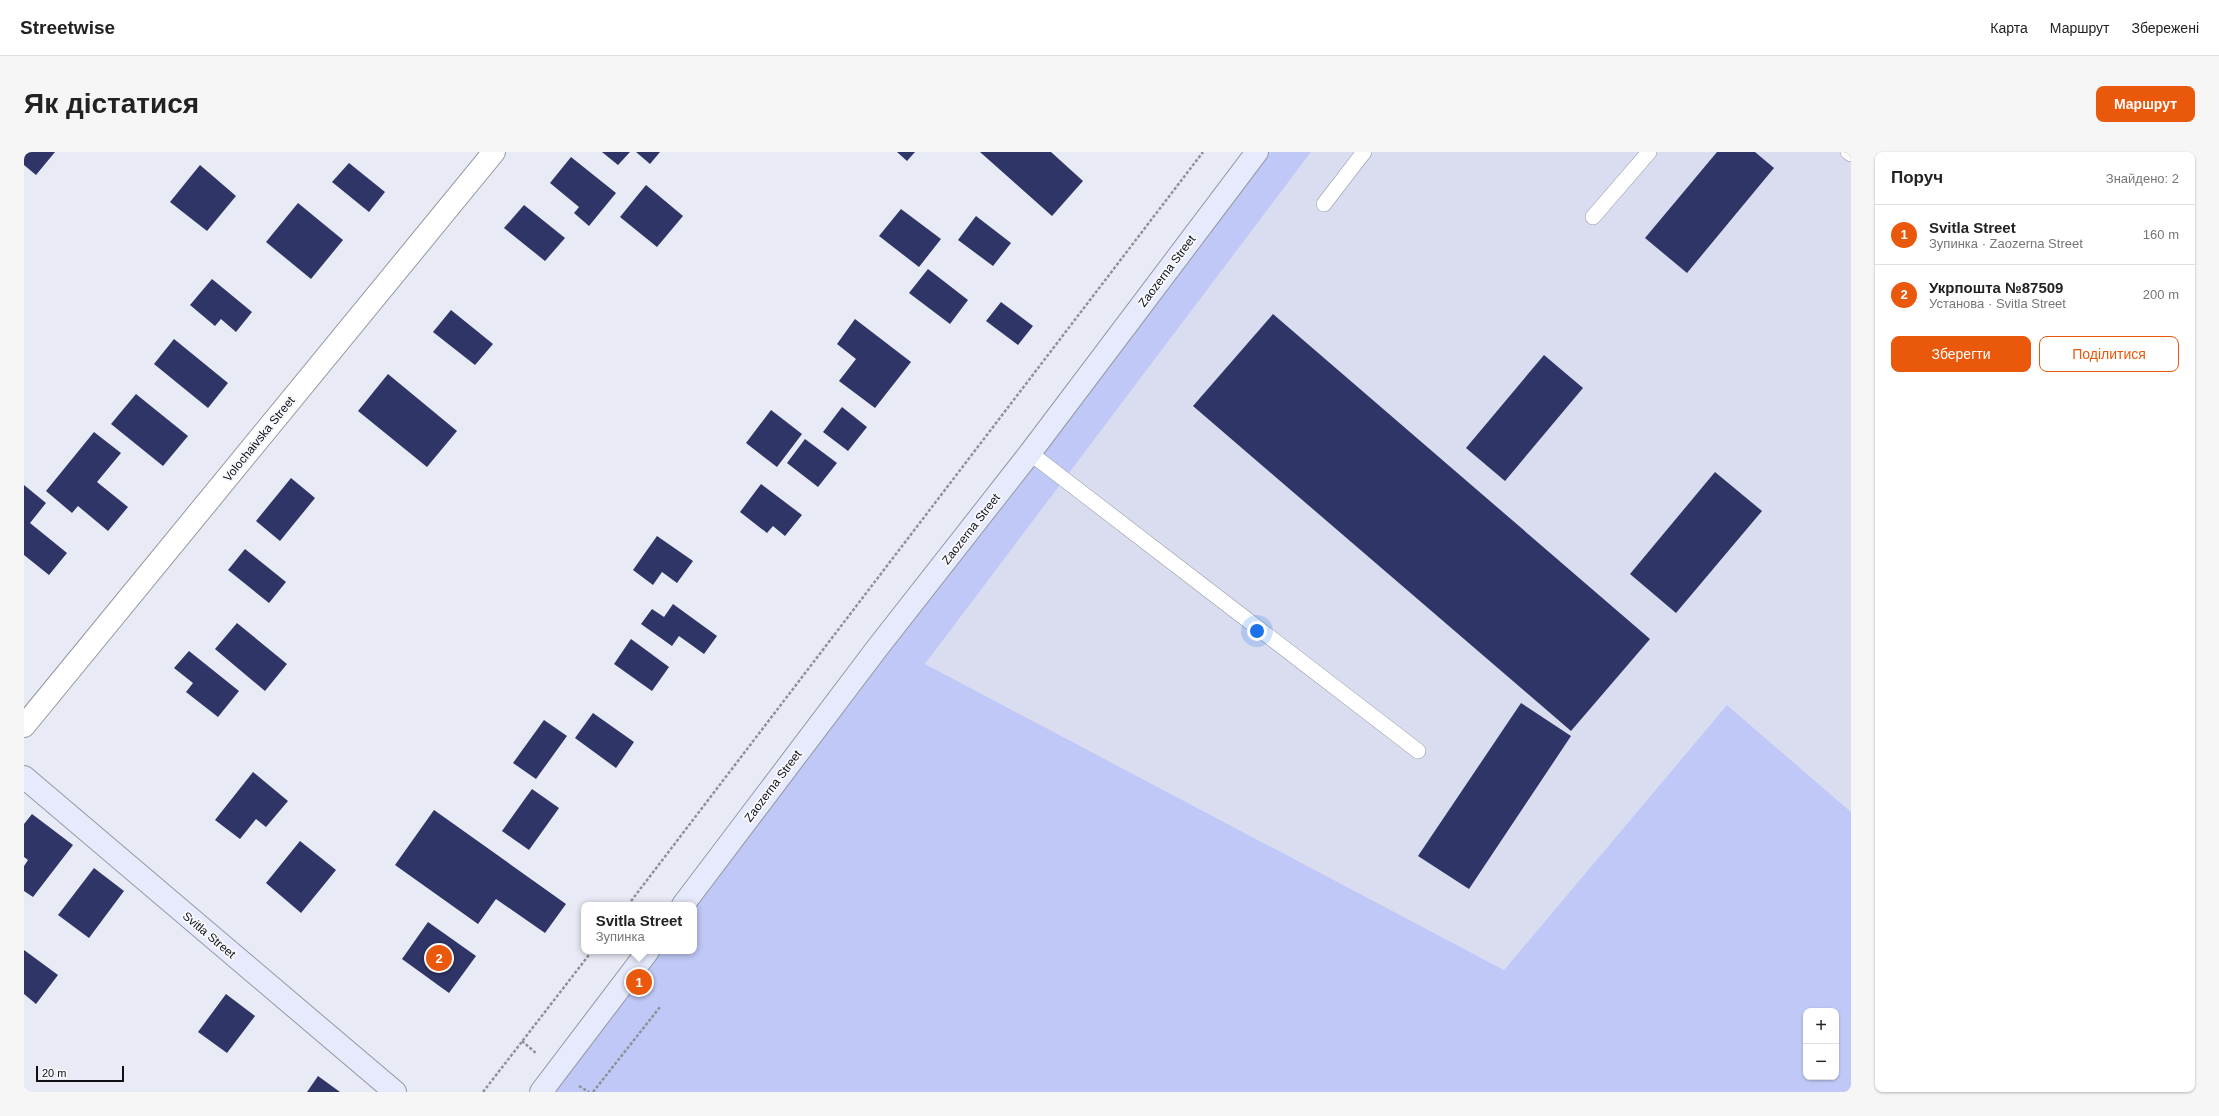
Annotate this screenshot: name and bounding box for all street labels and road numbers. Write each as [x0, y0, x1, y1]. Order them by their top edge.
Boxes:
street label: Zaozerna Street [1136, 232, 1199, 310]
street label: Volochaivska Street [220, 393, 298, 484]
street label: Zaozerna Street [939, 490, 1003, 567]
street label: Zaozerna Street [742, 747, 805, 825]
street label: Svitla Street [180, 909, 239, 962]

